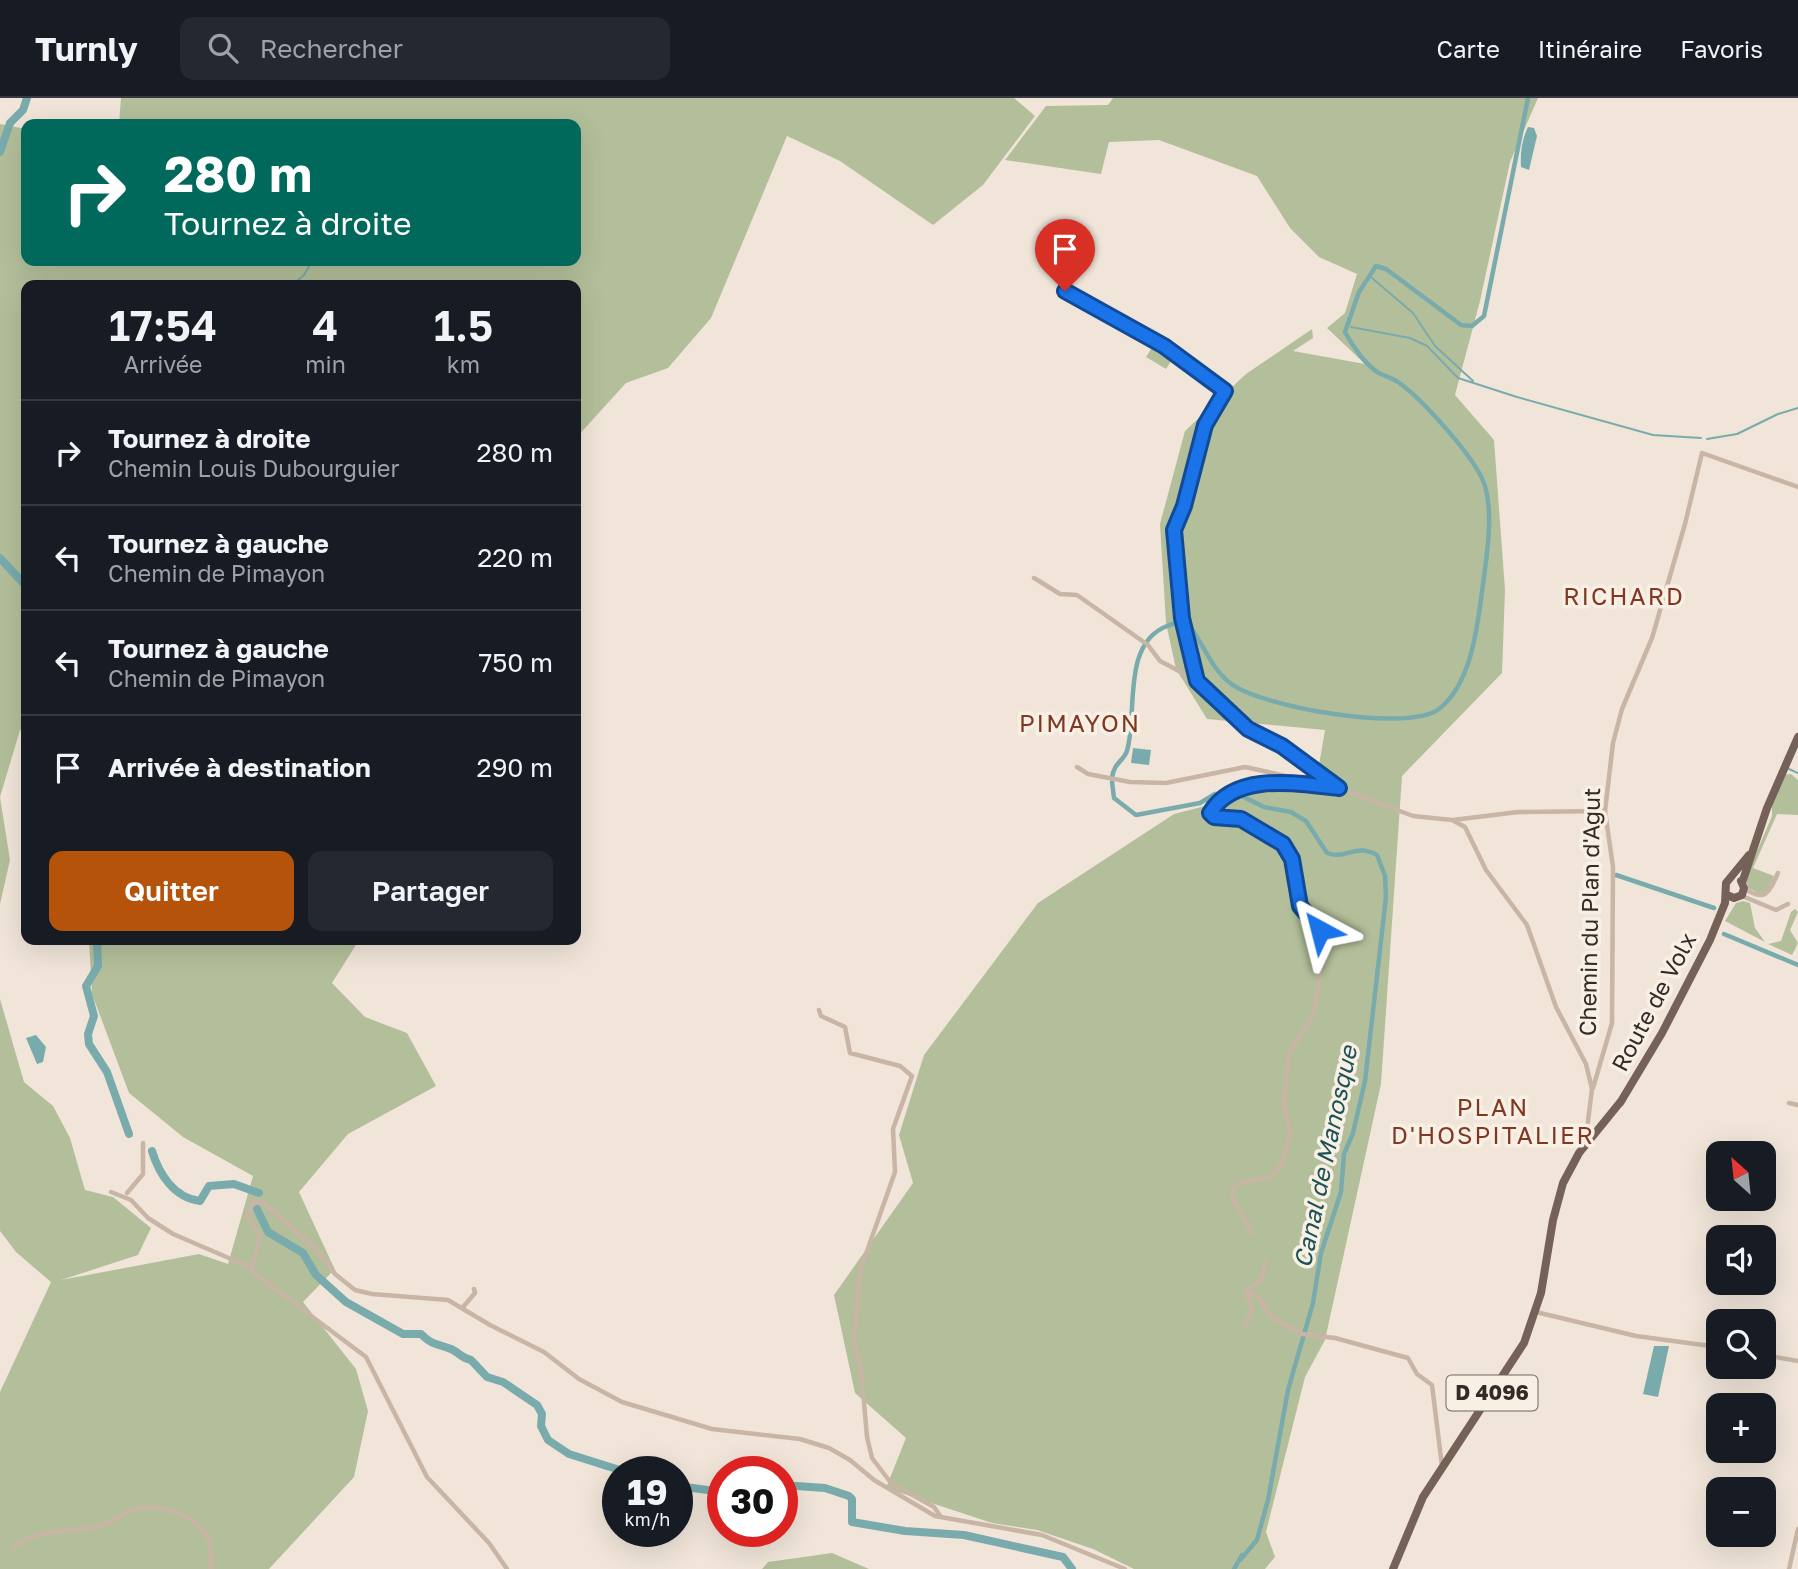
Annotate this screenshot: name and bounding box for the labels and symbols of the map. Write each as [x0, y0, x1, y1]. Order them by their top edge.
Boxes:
pin [1035, 219, 1095, 291]
district label: RICHARD [1563, 581, 1685, 610]
district label: PIMAYON [1019, 708, 1141, 737]
street label: Chemin du Plan d'Agut [1573, 788, 1605, 1036]
position arrow [1283, 893, 1357, 967]
street label: Route de Volx [1605, 927, 1702, 1076]
water label: Canal de Manosque [1287, 1041, 1363, 1270]
district label: PLAN D'HOSPITALIER [1391, 1092, 1595, 1149]
north arrow [1706, 1141, 1776, 1211]
road number: D 4096 [1446, 1376, 1538, 1410]
speed limit sign: 30 [707, 1456, 798, 1547]

